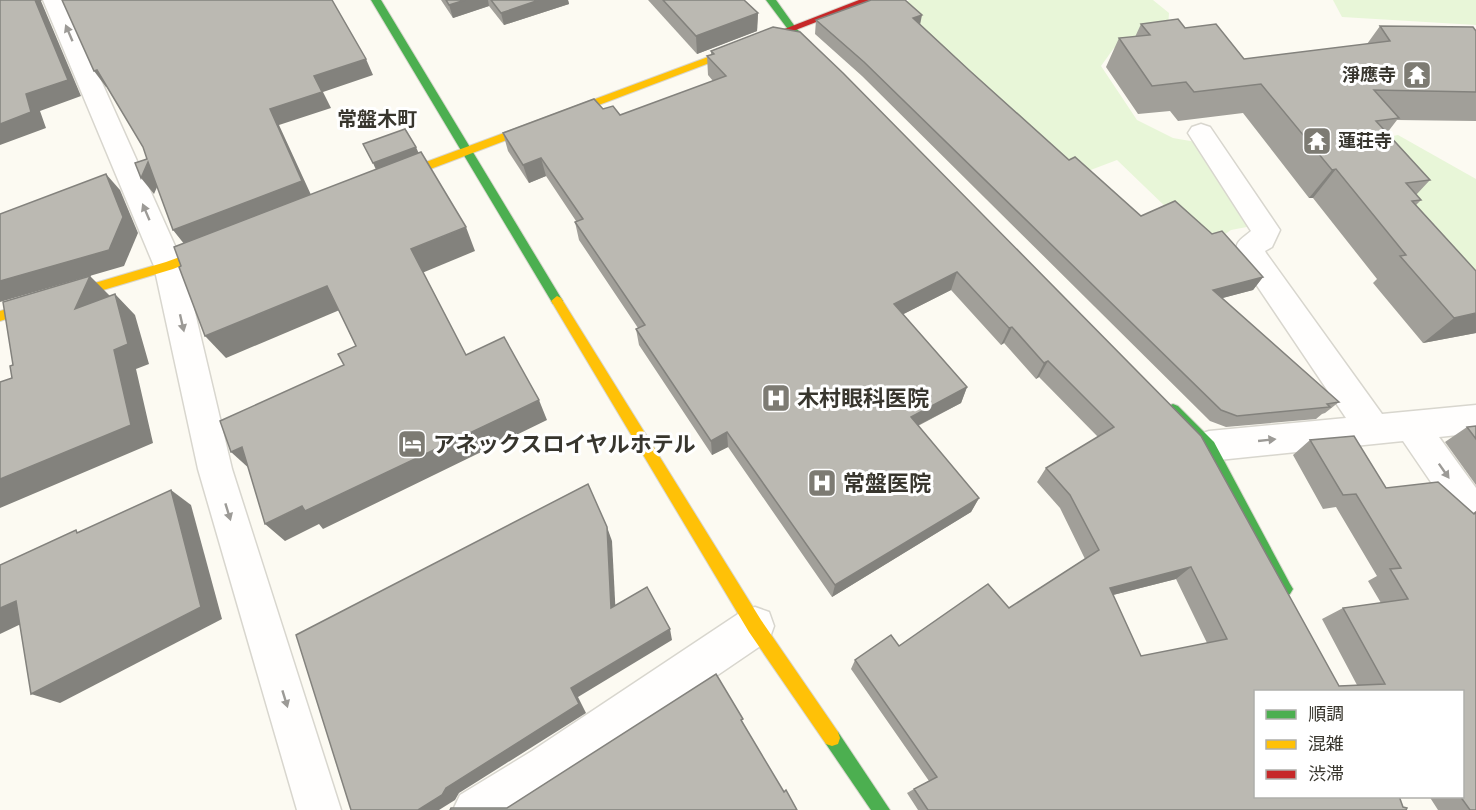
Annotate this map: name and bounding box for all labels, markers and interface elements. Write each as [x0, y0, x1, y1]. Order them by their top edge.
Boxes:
one-way arrow [64, 25, 73, 42]
temple icon: 淨應寺 [1401, 59, 1433, 91]
place label: 淨應寺 [1342, 64, 1396, 86]
district label: 常盤木町 [337, 107, 417, 131]
temple icon: 蓮荘寺 [1301, 125, 1333, 157]
place label: 蓮荘寺 [1338, 130, 1392, 152]
one-way arrow [141, 203, 151, 221]
one-way arrow [178, 314, 187, 333]
hospital icon: 木村眼科医院 [760, 382, 792, 414]
place label: 木村眼科医院 [797, 385, 929, 412]
hotel icon: アネックスロイヤルホテル [396, 428, 428, 460]
place label: アネックスロイヤルホテル [433, 431, 696, 458]
one-way arrow [1258, 435, 1277, 445]
one-way arrow [1438, 462, 1450, 478]
hospital icon: 常盤医院 [806, 467, 838, 499]
place label: 常盤医院 [843, 470, 931, 497]
one-way arrow [224, 504, 233, 522]
one-way arrow [281, 690, 291, 708]
legend [1254, 690, 1464, 798]
text: 順調 [1308, 703, 1344, 725]
text: 混雑 [1308, 733, 1344, 755]
text: 渋滞 [1308, 763, 1344, 785]

